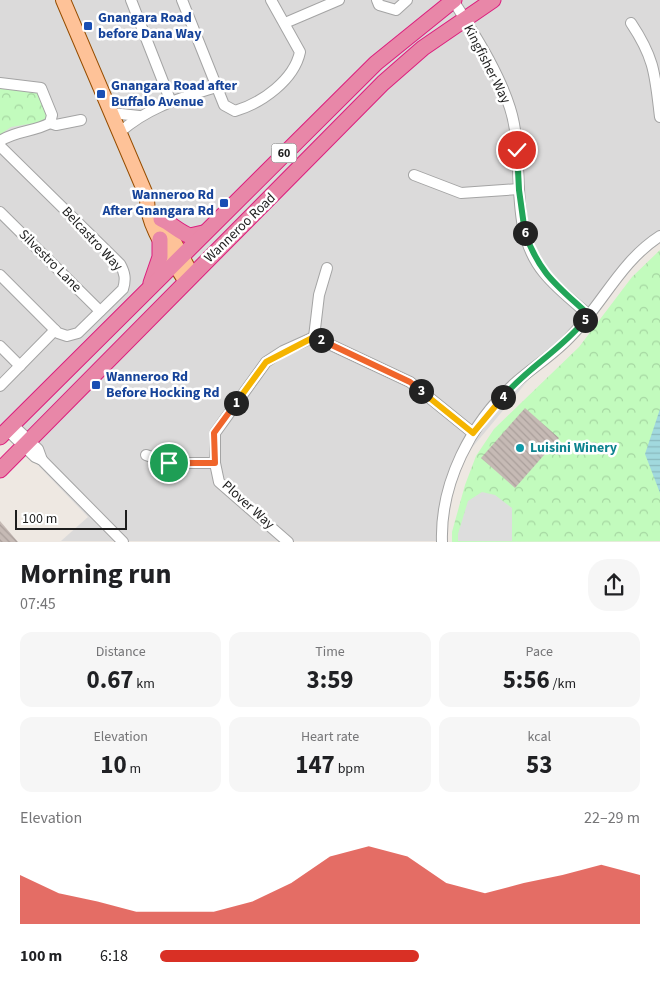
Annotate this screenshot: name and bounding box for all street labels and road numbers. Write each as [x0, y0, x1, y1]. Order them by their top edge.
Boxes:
street label: Kingfisher Way [459, 21, 516, 107]
road number: 60 [272, 144, 296, 162]
street label: Wanneroo Road [200, 189, 280, 267]
street label: Belcastro Way [57, 202, 128, 276]
street label: Silvestro Lane [14, 225, 86, 297]
street label: Plover Way [217, 476, 279, 534]

